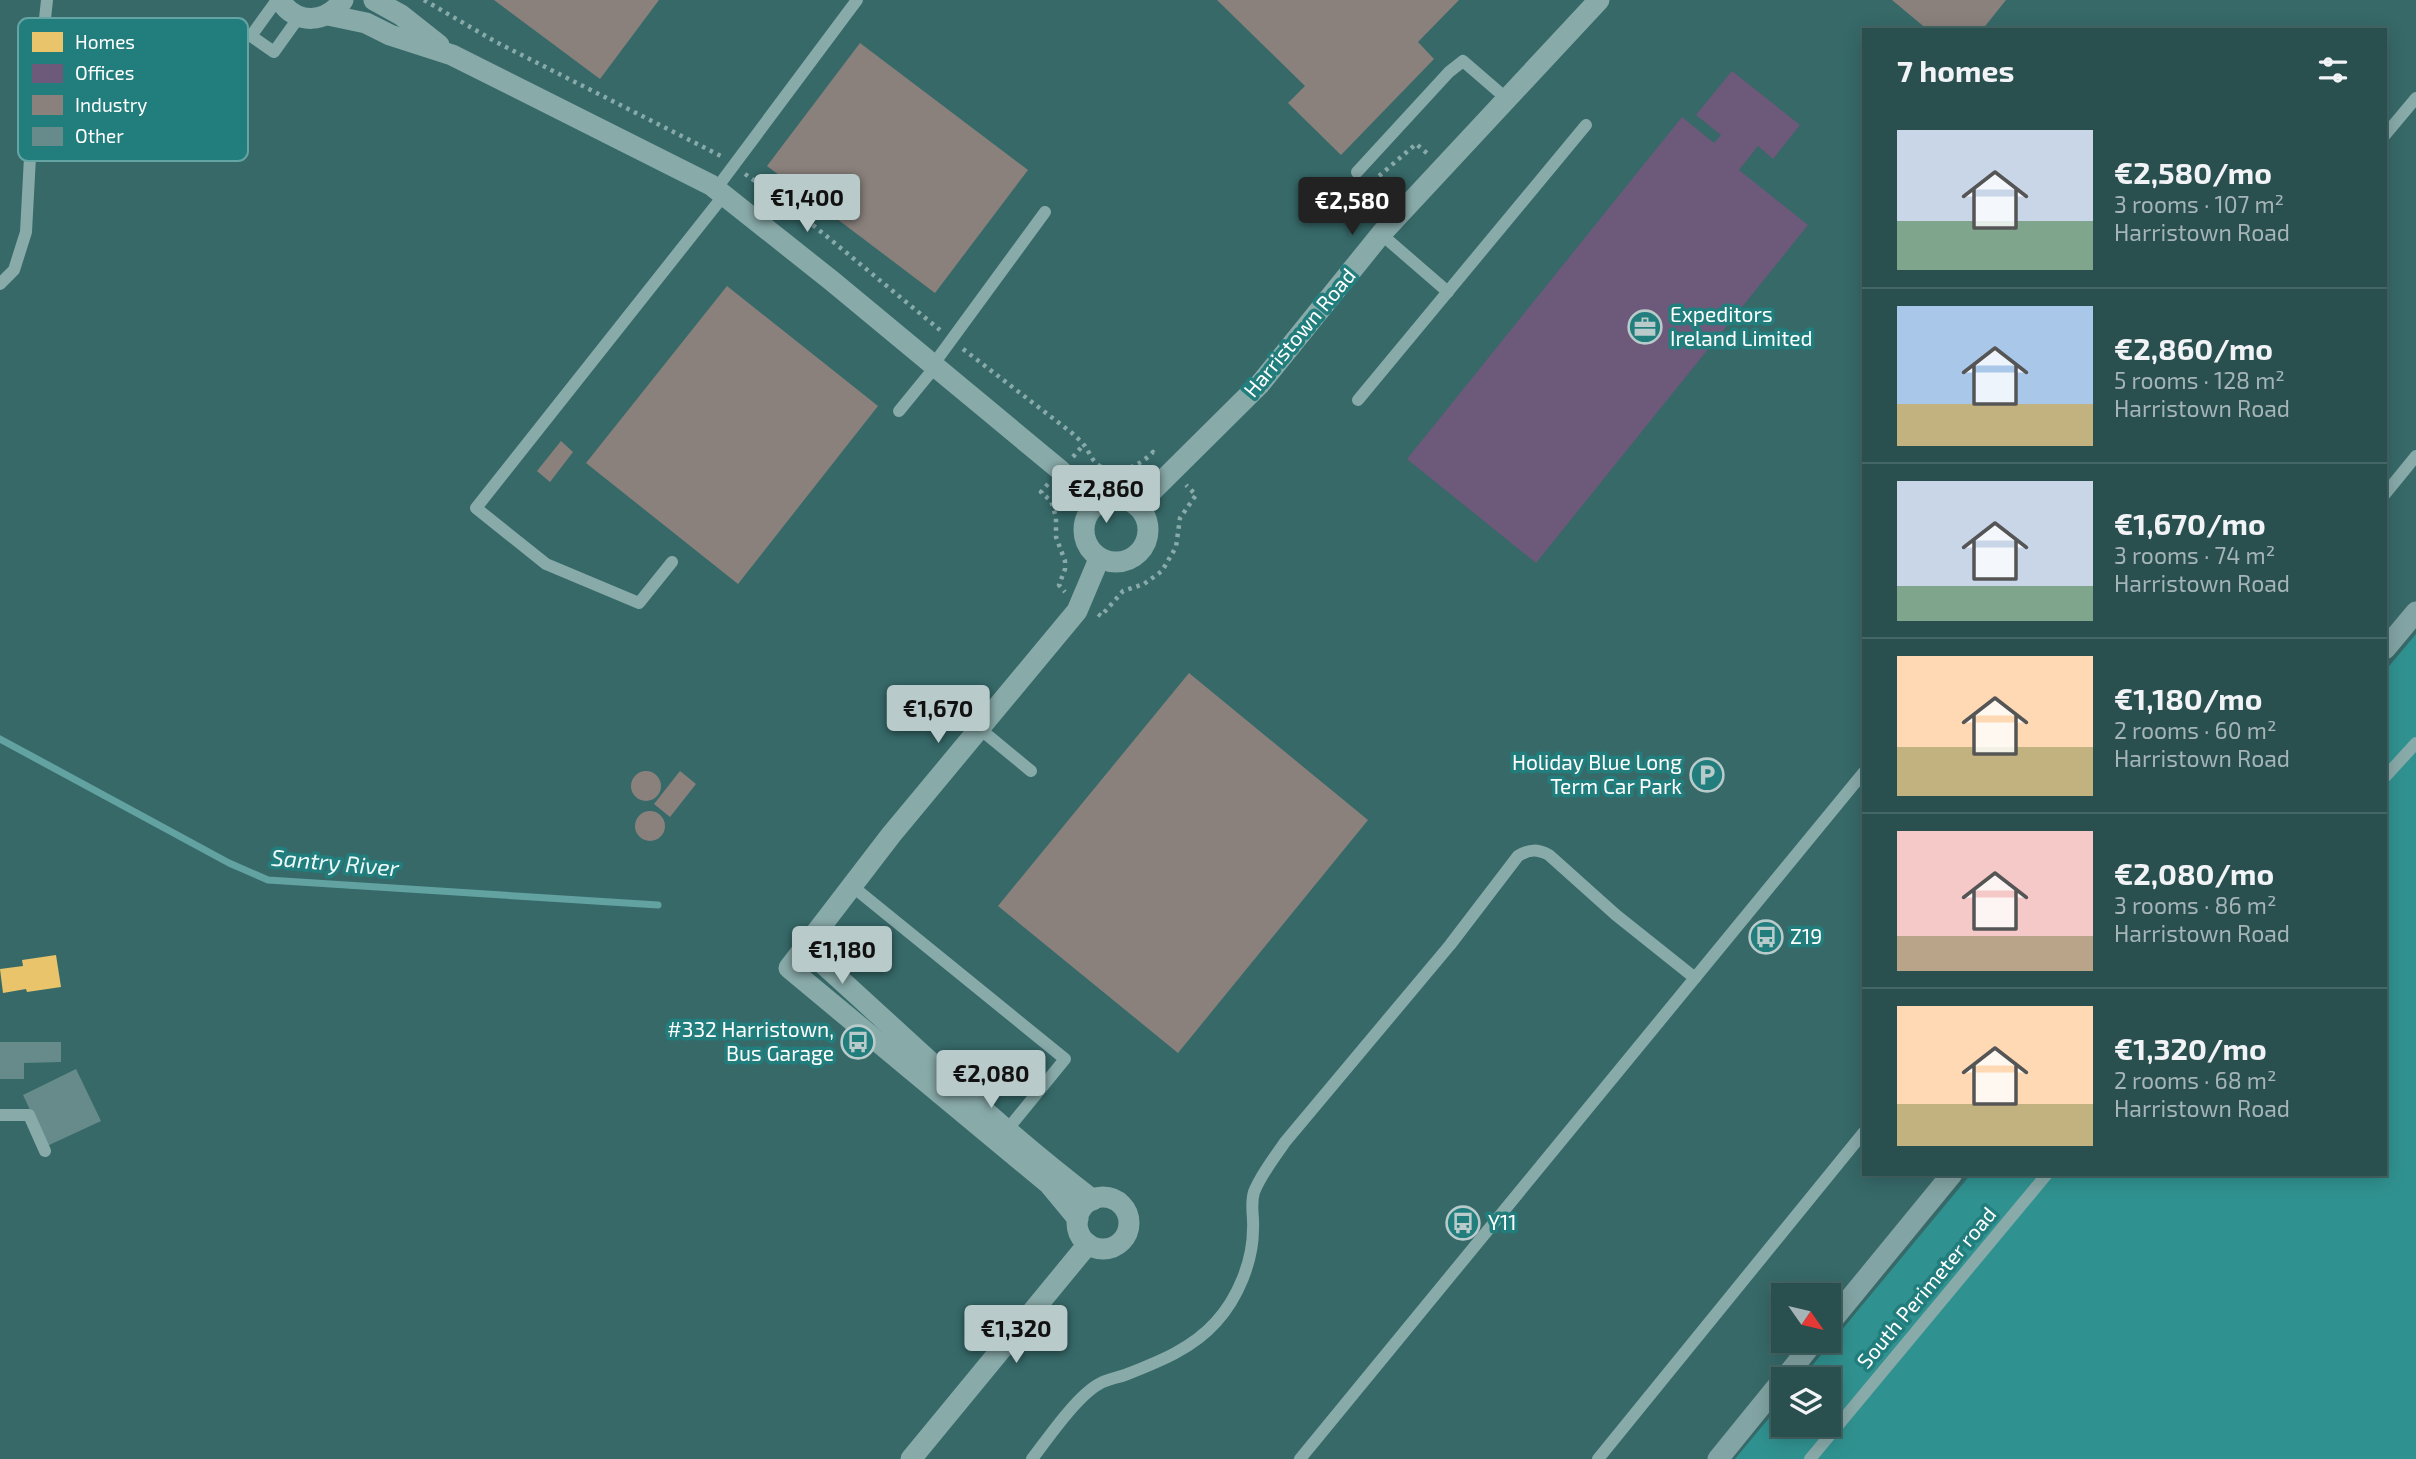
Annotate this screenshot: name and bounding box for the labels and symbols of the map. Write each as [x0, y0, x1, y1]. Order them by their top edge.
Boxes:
legend [18, 18, 248, 161]
text: Homes [75, 30, 135, 53]
text: Offices [75, 61, 134, 84]
text: Industry [75, 93, 147, 116]
text: Other [75, 124, 124, 147]
pin: €1,400 [750, 174, 864, 234]
pin: €2,580 [1295, 177, 1409, 237]
street label: Harristown Road [1238, 262, 1360, 402]
place label: Expeditors Ireland Limited [1670, 301, 1813, 350]
office icon: Expeditors Ireland Limited [1626, 308, 1664, 346]
pin: €2,860 [1049, 466, 1163, 525]
pin: €1,670 [881, 686, 995, 745]
place label: Holiday Blue Long Term Car Park [1512, 749, 1682, 798]
parking icon: Holiday Blue Long Term Car Park [1688, 756, 1726, 794]
water label: Santry River [270, 842, 401, 882]
bus stop icon: Z19 [1747, 918, 1785, 956]
place label: Z19 [1790, 923, 1822, 948]
pin: €1,180 [785, 926, 899, 986]
place label: #332 Harristown, Bus Garage [667, 1016, 834, 1065]
bus stop icon: #332 Harristown, Bus Garage [839, 1023, 877, 1061]
pin: €2,080 [934, 1050, 1048, 1110]
street label: South Perimeter road [1851, 1201, 2001, 1373]
bus stop icon: Y11 [1444, 1204, 1482, 1242]
place label: Y11 [1488, 1209, 1517, 1234]
north arrow [1771, 1283, 1841, 1353]
pin: €1,320 [959, 1306, 1073, 1365]

